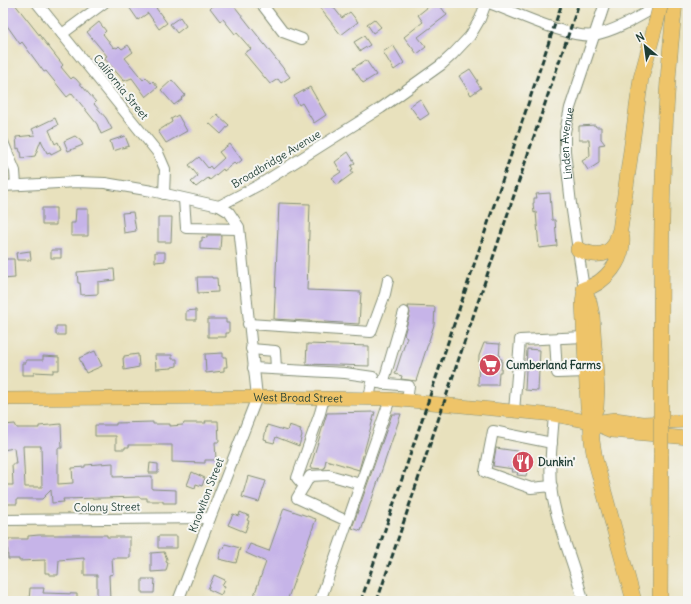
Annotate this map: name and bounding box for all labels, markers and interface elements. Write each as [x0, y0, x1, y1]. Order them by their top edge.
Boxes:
north arrow [625, 26, 665, 66]
text: N [633, 29, 647, 45]
street label: California Street [91, 52, 152, 123]
street label: Linden Avenue [558, 106, 577, 180]
street label: Broadbridge Avenue [229, 127, 323, 191]
supermarket icon: Cumberland Farms [477, 352, 503, 378]
place label: Cumberland Farms [506, 358, 601, 372]
street label: West Broad Street [253, 390, 343, 405]
restaurant icon: Dunkin' [510, 449, 536, 475]
street label: Knowlton Street [185, 455, 227, 534]
place label: Dunkin' [538, 455, 575, 469]
street label: Colony Street [74, 499, 141, 515]

